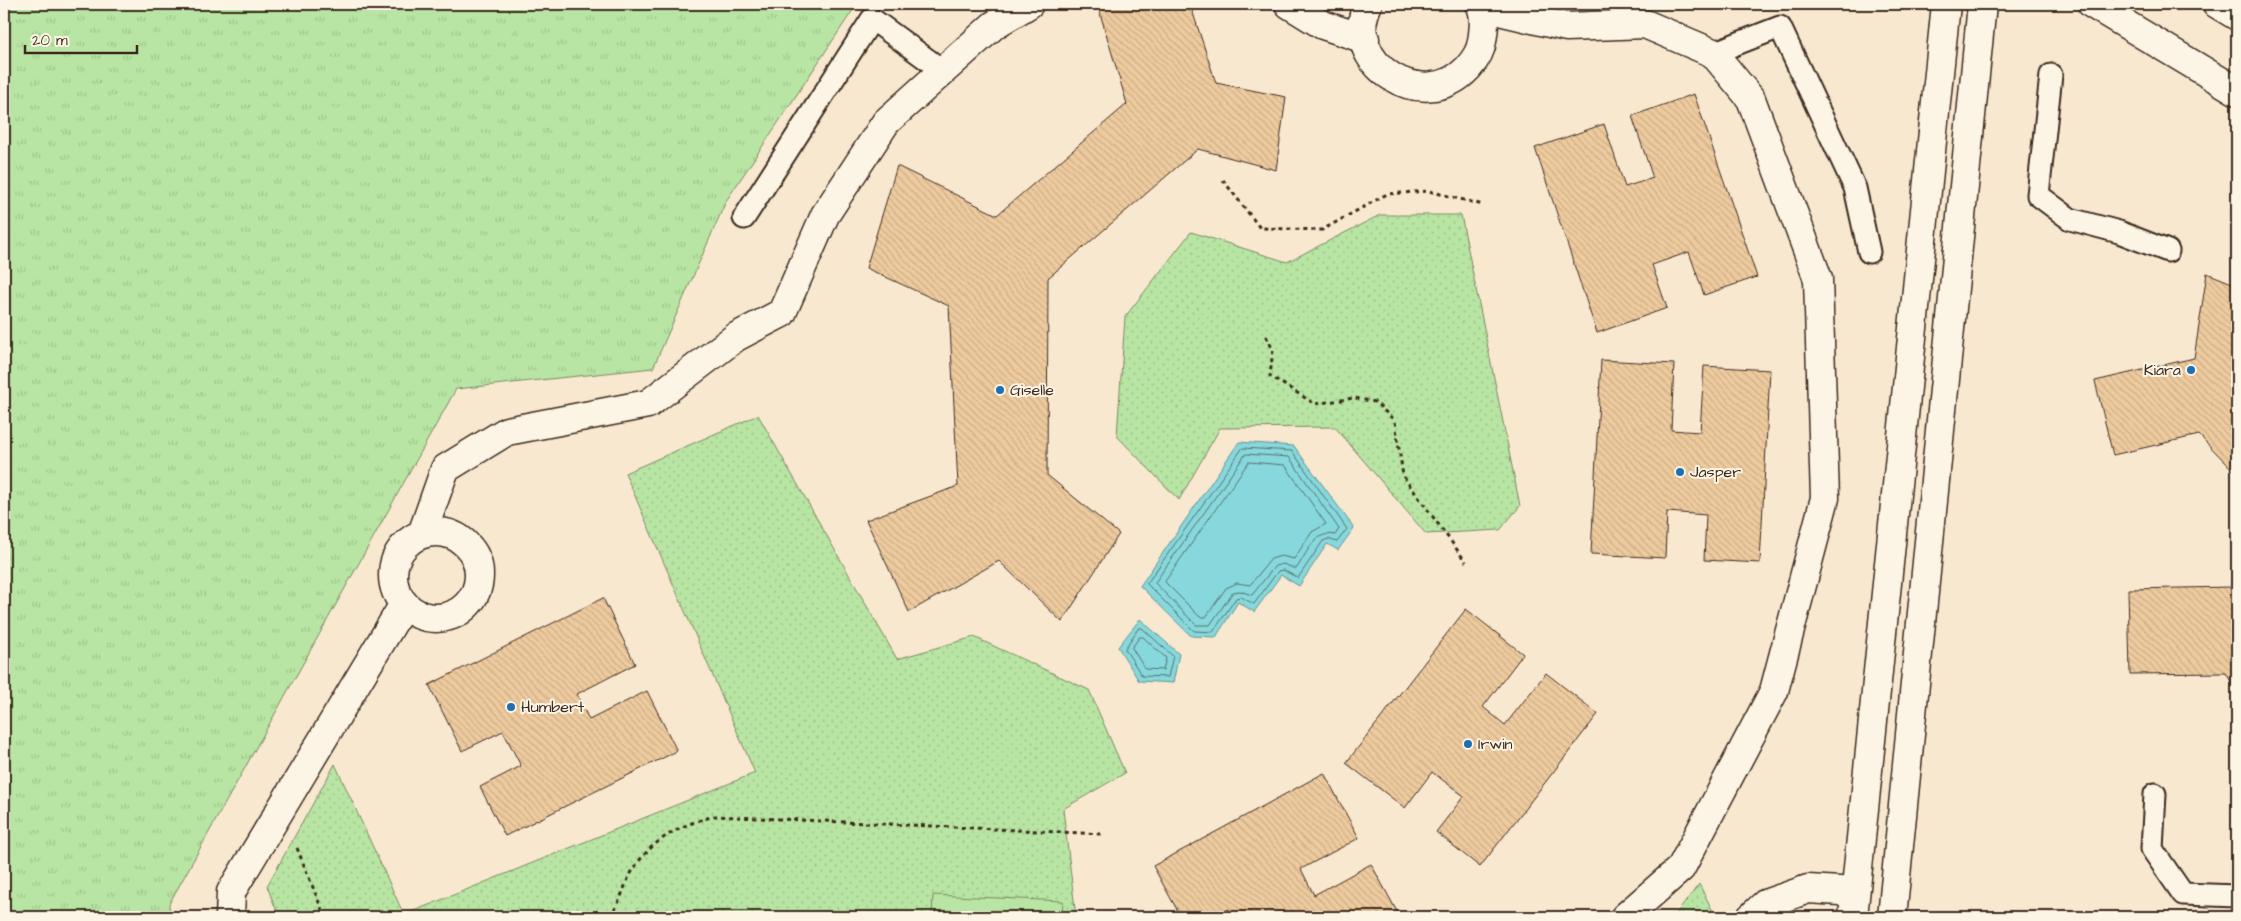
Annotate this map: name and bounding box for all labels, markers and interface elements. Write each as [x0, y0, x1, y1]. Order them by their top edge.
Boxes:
scale bar [25, 22, 138, 54]
text: 20 m [32, 30, 68, 51]
place label: Kiara [2144, 359, 2181, 381]
marker: Kiara [2185, 364, 2197, 376]
place label: Giselle [1010, 379, 1054, 401]
marker: Giselle [994, 384, 1006, 396]
place label: Jasper [1690, 461, 1741, 483]
marker: Jasper [1674, 466, 1686, 478]
place label: Humbert [521, 696, 585, 718]
marker: Humbert [505, 701, 517, 713]
place label: Irwin [1478, 733, 1513, 755]
marker: Irwin [1462, 738, 1474, 750]

